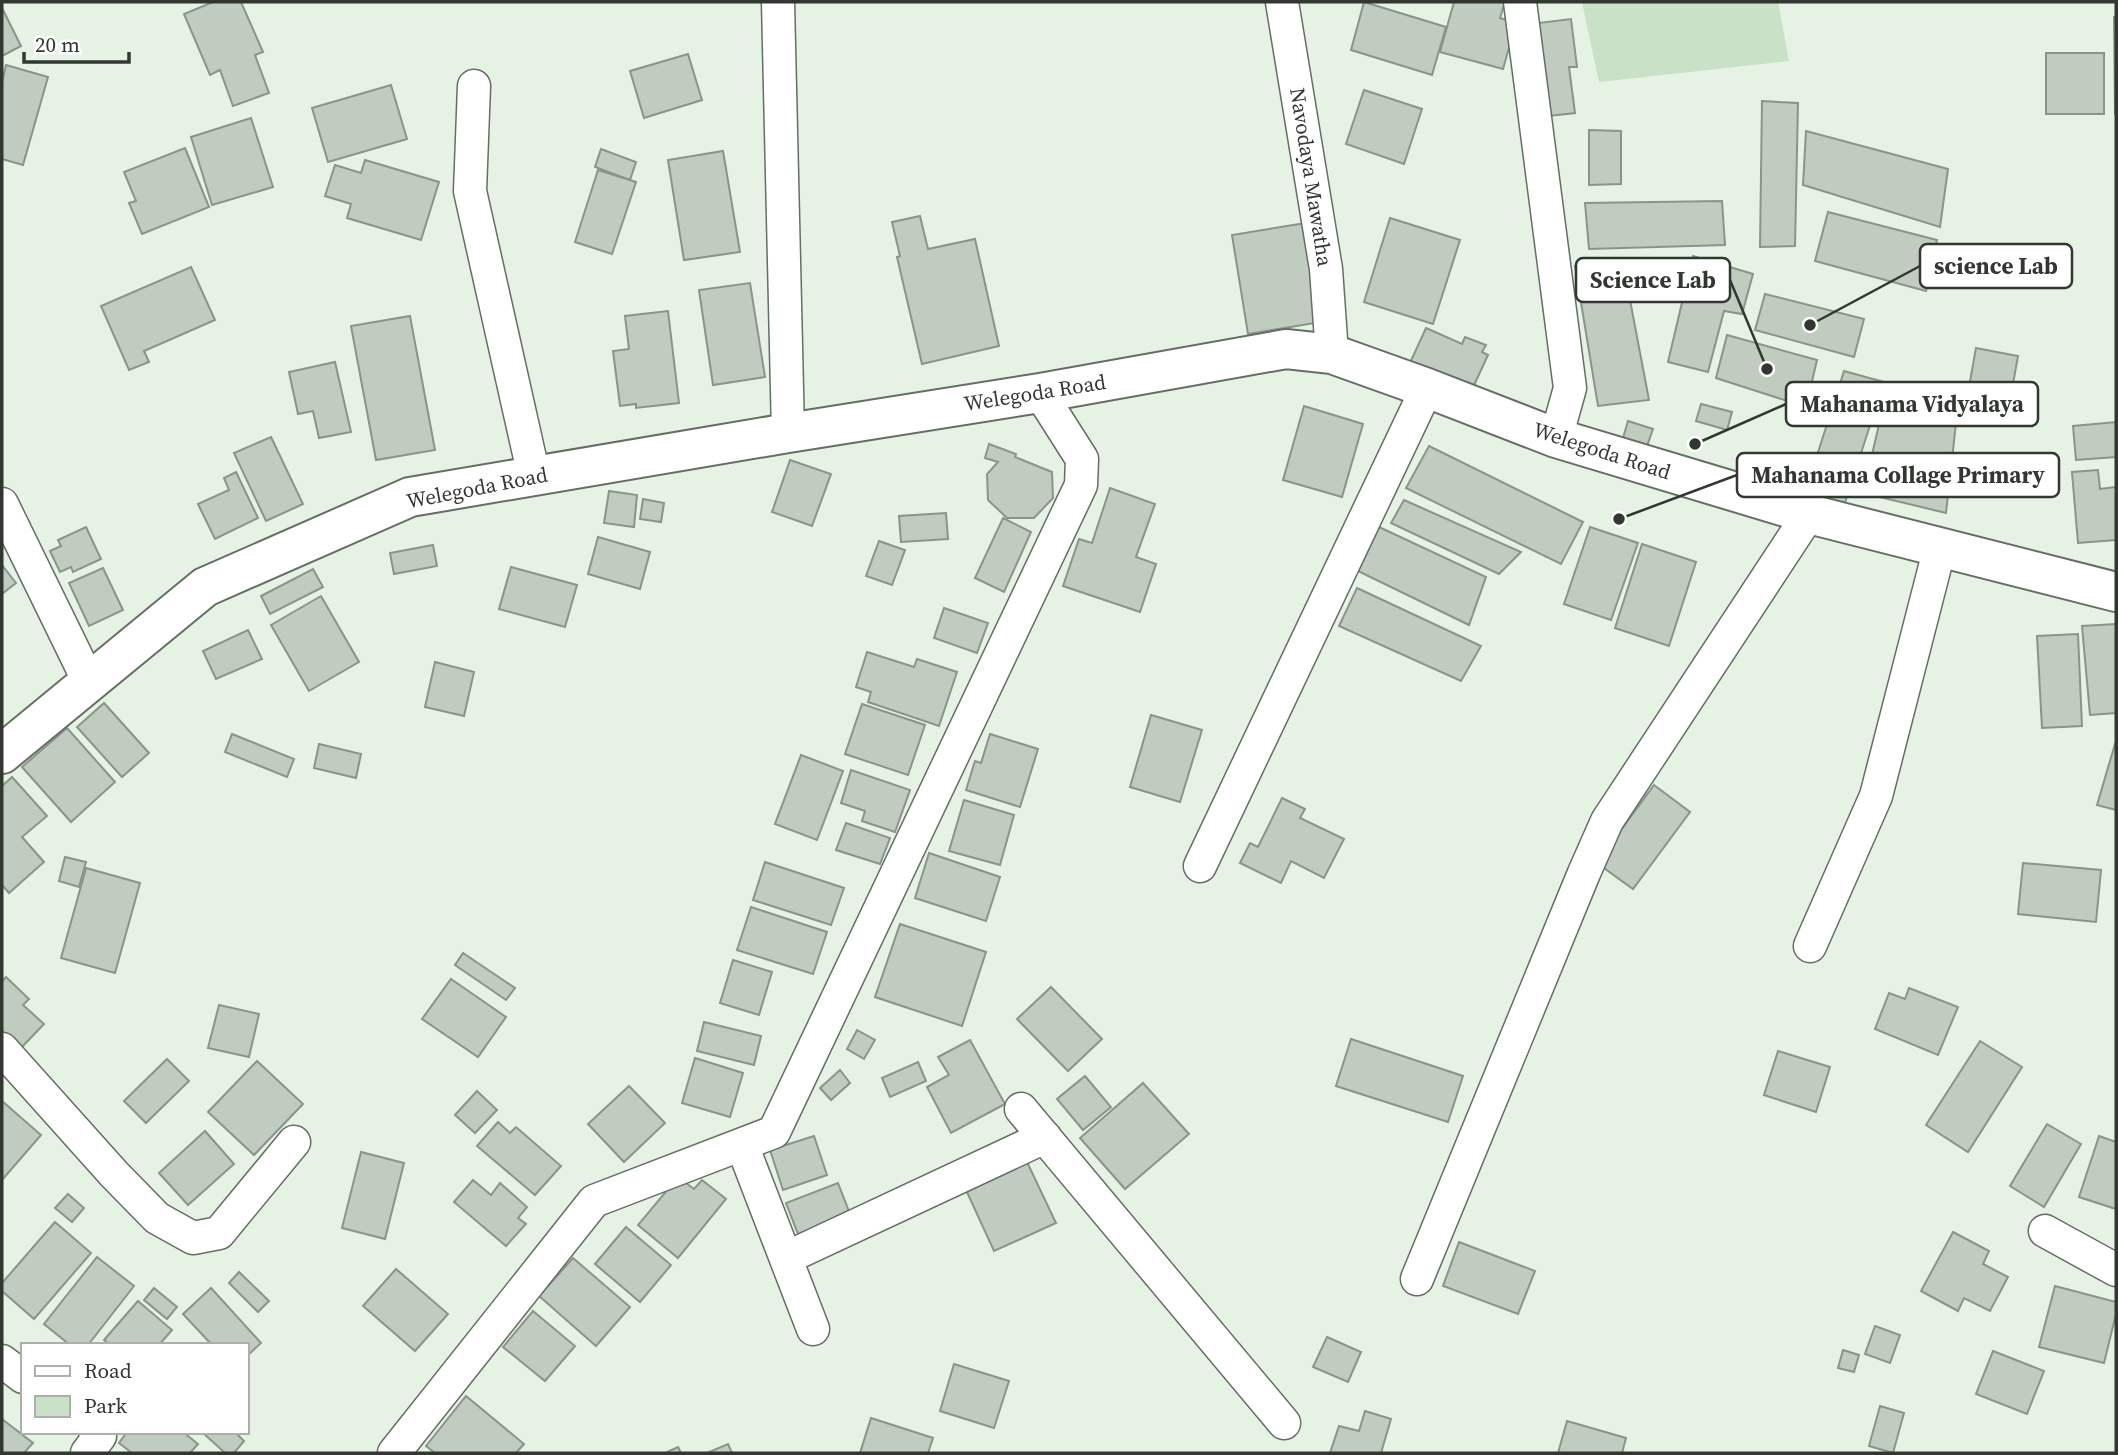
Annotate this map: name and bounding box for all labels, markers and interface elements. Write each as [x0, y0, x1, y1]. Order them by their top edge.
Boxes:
scale bar [24, 21, 130, 65]
text: 20 m [35, 30, 80, 59]
street label: Navodaya Mawatha [1283, 85, 1340, 269]
callout: science Lab [1920, 244, 2072, 288]
text: science Lab [1934, 250, 2058, 282]
callout: Science Lab [1576, 258, 1730, 302]
text: Science Lab [1590, 264, 1716, 296]
street label: Welegoda Road [962, 367, 1108, 418]
callout: Mahanama Vidyalaya [1786, 382, 2038, 426]
text: Mahanama Vidyalaya [1800, 388, 2025, 420]
street label: Welegoda Road [1530, 415, 1675, 486]
callout: Mahanama Collage Primary [1737, 453, 2059, 497]
text: Mahanama Collage Primary [1751, 459, 2046, 491]
street label: Welegoda Road [404, 460, 550, 515]
legend [21, 1343, 248, 1434]
text: Road [84, 1356, 132, 1385]
text: Park [84, 1391, 128, 1420]

